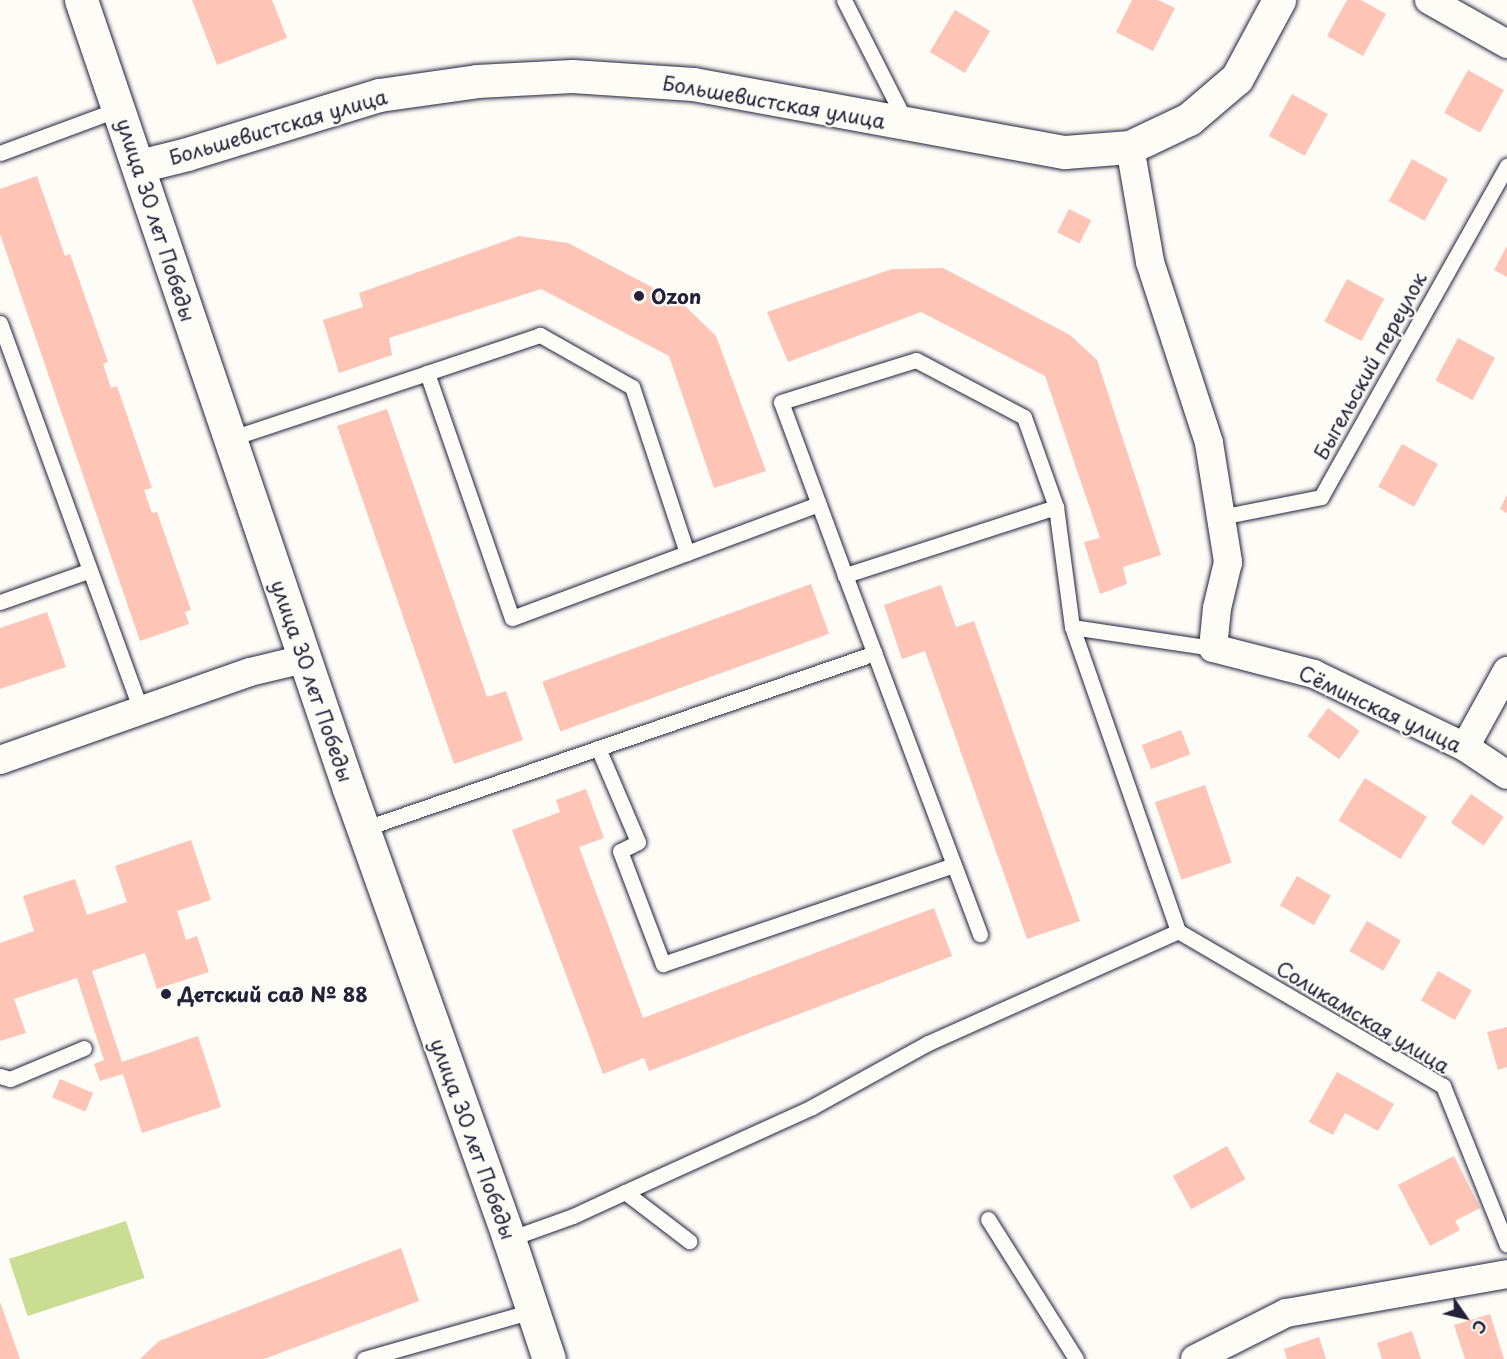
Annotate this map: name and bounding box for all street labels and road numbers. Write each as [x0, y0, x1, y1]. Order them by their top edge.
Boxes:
street label: Большевистская улица [660, 70, 888, 134]
street label: Большевистская улица [166, 84, 390, 170]
street label: улица 30 лет Победы [112, 115, 200, 325]
street label: Быгельский переулок [1309, 268, 1431, 464]
street label: улица 30 лет Победы [266, 576, 358, 786]
street label: Сёминская улица [1295, 661, 1465, 757]
street label: Соликамская улица [1272, 955, 1454, 1079]
street label: улица 30 лет Победы [425, 1035, 521, 1243]

